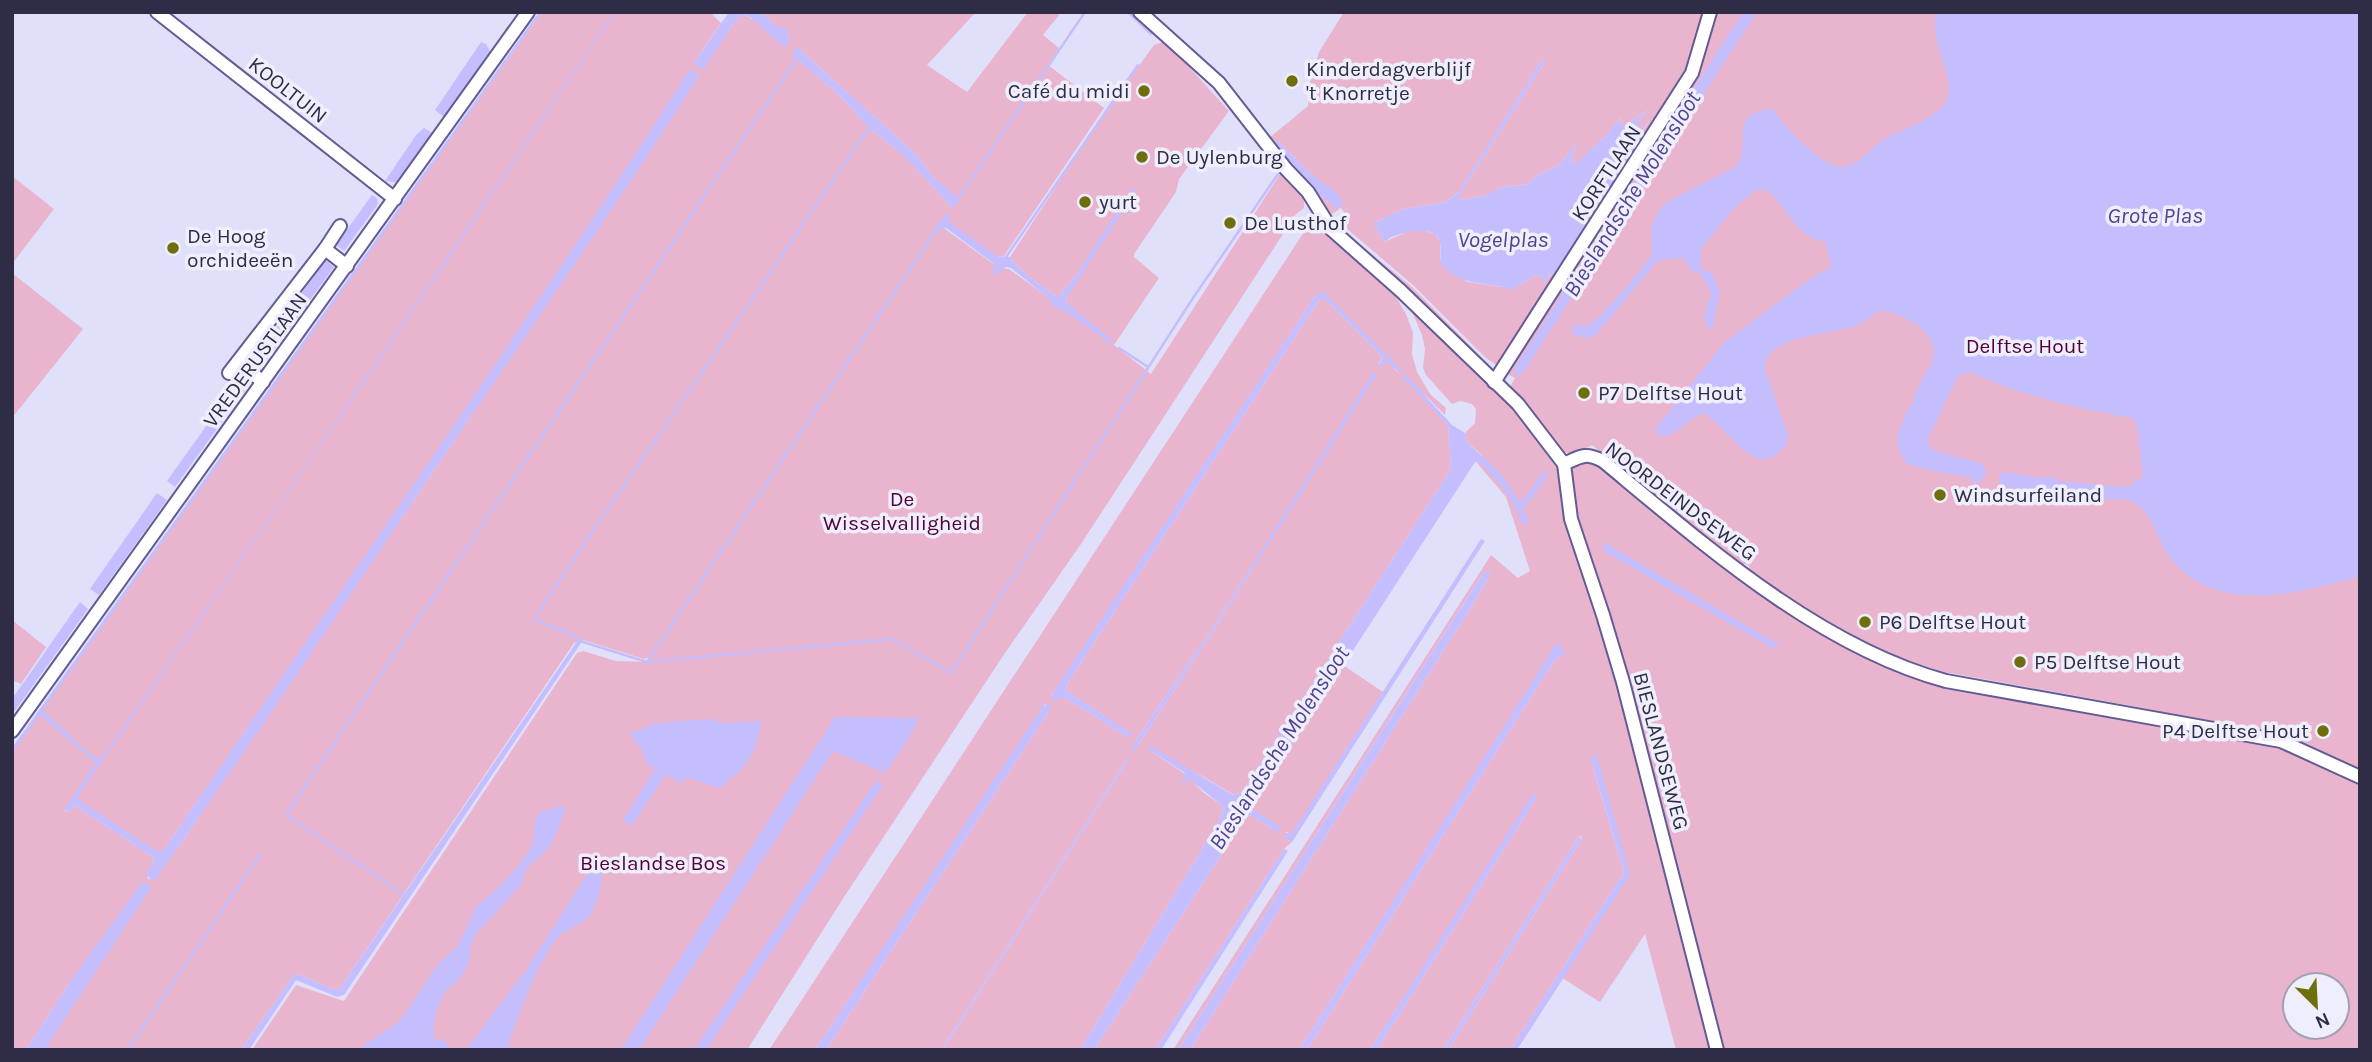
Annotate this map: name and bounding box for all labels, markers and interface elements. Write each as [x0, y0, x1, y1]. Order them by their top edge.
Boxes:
street label: KOOLTUIN [244, 52, 332, 128]
place label: Kinderdagverblijf 't Knorretje [1306, 57, 1472, 105]
marker: Kinderdagverblijf 't Knorretje [1284, 73, 1300, 89]
place label: Café du midi [1008, 79, 1130, 103]
marker: Café du midi [1136, 83, 1152, 99]
water label: Bieslandsche Molensloot [1558, 85, 1707, 302]
street label: KORFTLAAN [1566, 121, 1646, 225]
place label: De Uylenburg [1156, 145, 1283, 169]
marker: De Uylenburg [1134, 149, 1150, 165]
place label: yurt [1098, 190, 1137, 214]
marker: yurt [1077, 194, 1093, 210]
water label: Grote Plas [2107, 202, 2203, 229]
place label: De Lusthof [1244, 211, 1347, 235]
marker: De Lusthof [1222, 215, 1238, 231]
place label: De Hoog orchideeën [187, 224, 293, 272]
water label: Vogelplas [1458, 226, 1549, 253]
marker: De Hoog orchideeën [165, 240, 181, 256]
street label: VREDERUSTLAAN [198, 288, 312, 432]
park label: Delftse Hout [1966, 334, 2084, 358]
place label: P7 Delftse Hout [1598, 381, 1743, 405]
marker: P7 Delftse Hout [1576, 385, 1592, 401]
street label: NOORDEINDSEWEG [1601, 436, 1761, 566]
place label: Windsurfeiland [1954, 483, 2102, 507]
park label: De Wisselvalligheid [823, 487, 981, 535]
marker: Windsurfeiland [1932, 487, 1948, 503]
place label: P6 Delftse Hout [1879, 610, 2026, 634]
marker: P6 Delftse Hout [1857, 614, 1873, 630]
water label: Bieslandsche Molensloot [1203, 640, 1356, 855]
place label: P5 Delftse Hout [2034, 650, 2181, 674]
marker: P5 Delftse Hout [2012, 654, 2028, 670]
street label: BIESLANDSEWEG [1628, 670, 1694, 832]
place label: P4 Delftse Hout [2162, 719, 2309, 743]
marker: P4 Delftse Hout [2315, 723, 2331, 739]
park label: Bieslandse Bos [580, 851, 726, 875]
north arrow [2281, 971, 2351, 1041]
text: N [2312, 1008, 2333, 1033]

